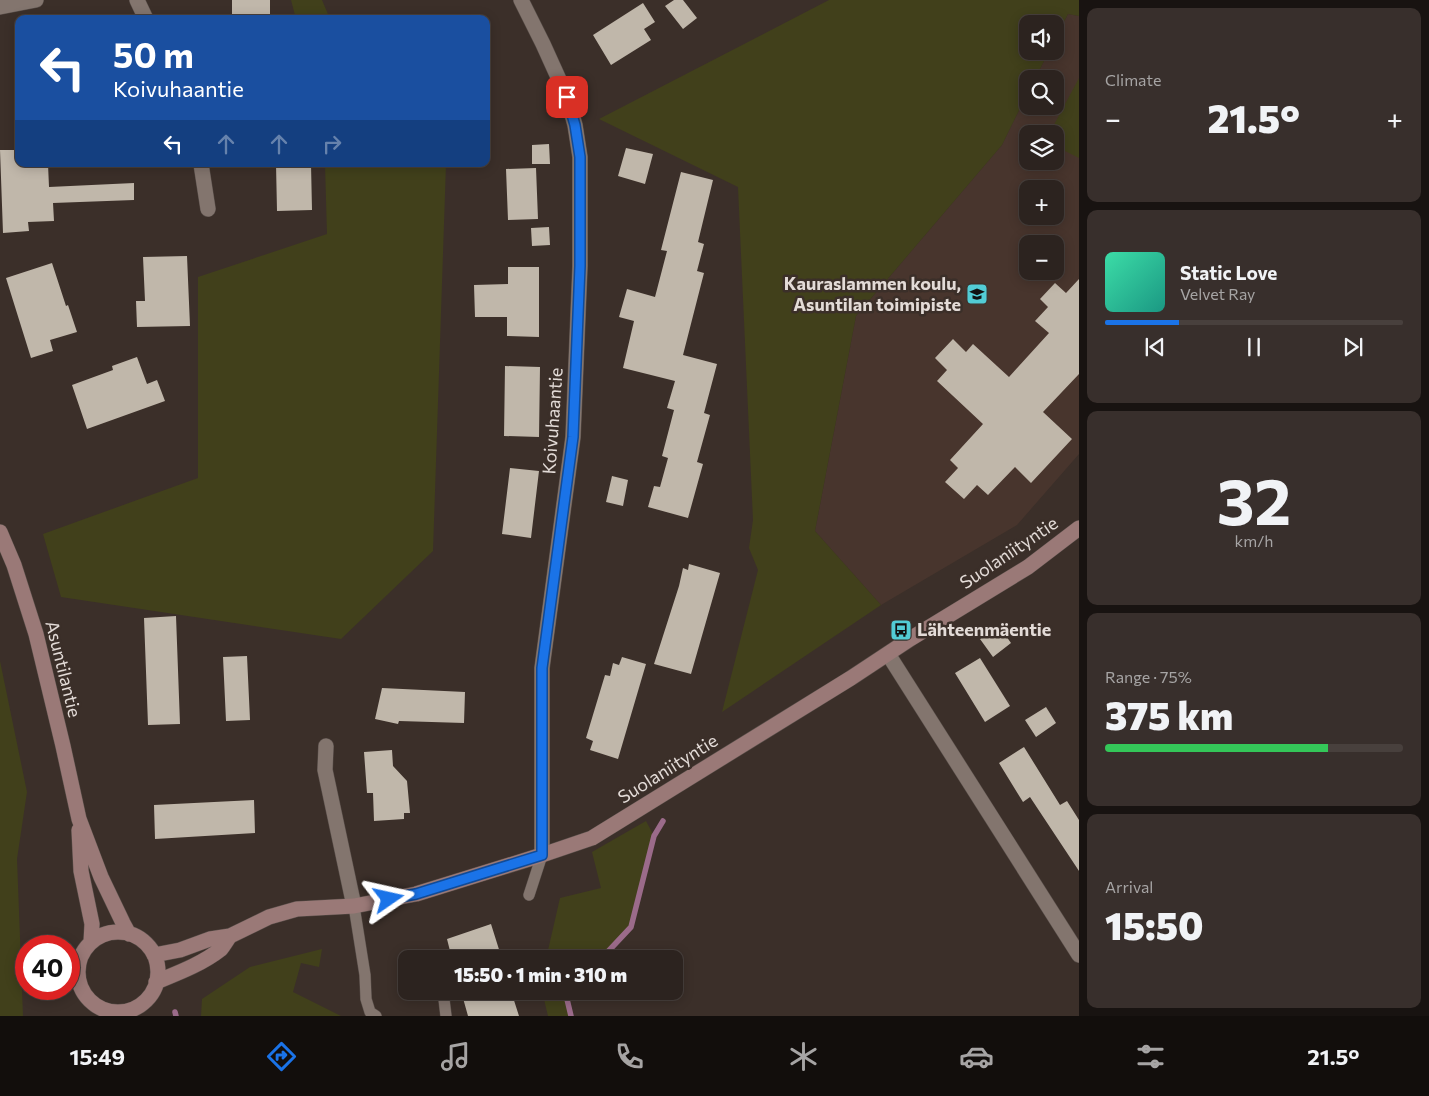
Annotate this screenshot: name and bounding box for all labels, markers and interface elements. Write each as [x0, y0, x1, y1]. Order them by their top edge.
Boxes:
map controls [1019, 15, 1064, 280]
button: sound [1019, 15, 1064, 60]
text: 50 m [113, 32, 194, 75]
icon: left [30, 35, 95, 100]
button: search [1019, 70, 1064, 115]
text: Climate [1105, 70, 1161, 89]
text: Koivuhaantie [113, 75, 244, 102]
pin [546, 76, 588, 118]
icon: arrive [553, 83, 581, 111]
text: 21.5° [1207, 94, 1300, 141]
text: − [1105, 101, 1121, 135]
text: + [1387, 101, 1403, 135]
button: layers [1019, 125, 1064, 170]
icon: left [159, 130, 187, 158]
icon: ahead [212, 130, 240, 158]
icon: ahead [265, 130, 293, 158]
icon: right [318, 130, 346, 158]
button: + [1019, 180, 1064, 225]
button: − [1019, 235, 1064, 280]
text: Static Love [1180, 261, 1277, 284]
place label: Kauraslammen koulu, Asuntilan toimipiste [784, 272, 961, 315]
school or university icon: Kauraslammen koulu, Asuntilan toimipiste [965, 282, 989, 306]
text: Velvet Ray [1180, 284, 1255, 303]
icon: previous [1141, 333, 1169, 361]
icon: pause [1240, 333, 1268, 361]
icon: next [1339, 333, 1367, 361]
street label: Koivuhaantie [537, 367, 567, 475]
text: 32 [1217, 459, 1291, 538]
street label: Suolaniityntie [955, 511, 1062, 593]
text: km/h [1235, 531, 1273, 550]
street label: Asuntilantie [41, 618, 87, 719]
bus stop icon: Lähteenmäentie [889, 618, 913, 642]
place label: Lähteenmäentie [917, 618, 1051, 640]
text: Range · 75% [1105, 667, 1192, 686]
text: 375 km [1105, 691, 1233, 738]
street label: Suolaniityntie [614, 729, 721, 808]
position arrow [362, 872, 414, 924]
text: Arrival [1105, 877, 1153, 896]
text: 15:50 [1105, 901, 1204, 948]
speed limit sign: 40 [15, 935, 80, 1000]
text: 15:50 · 1 min · 310 m [454, 963, 627, 986]
icon: directions [264, 1039, 299, 1074]
icon: music [438, 1039, 473, 1074]
icon: phone [612, 1039, 647, 1074]
icon: climate [786, 1039, 821, 1074]
icon: car [959, 1039, 994, 1074]
icon: filters [1133, 1039, 1168, 1074]
text: 15:49 [69, 1043, 125, 1070]
text: 21.5° [1307, 1043, 1359, 1070]

